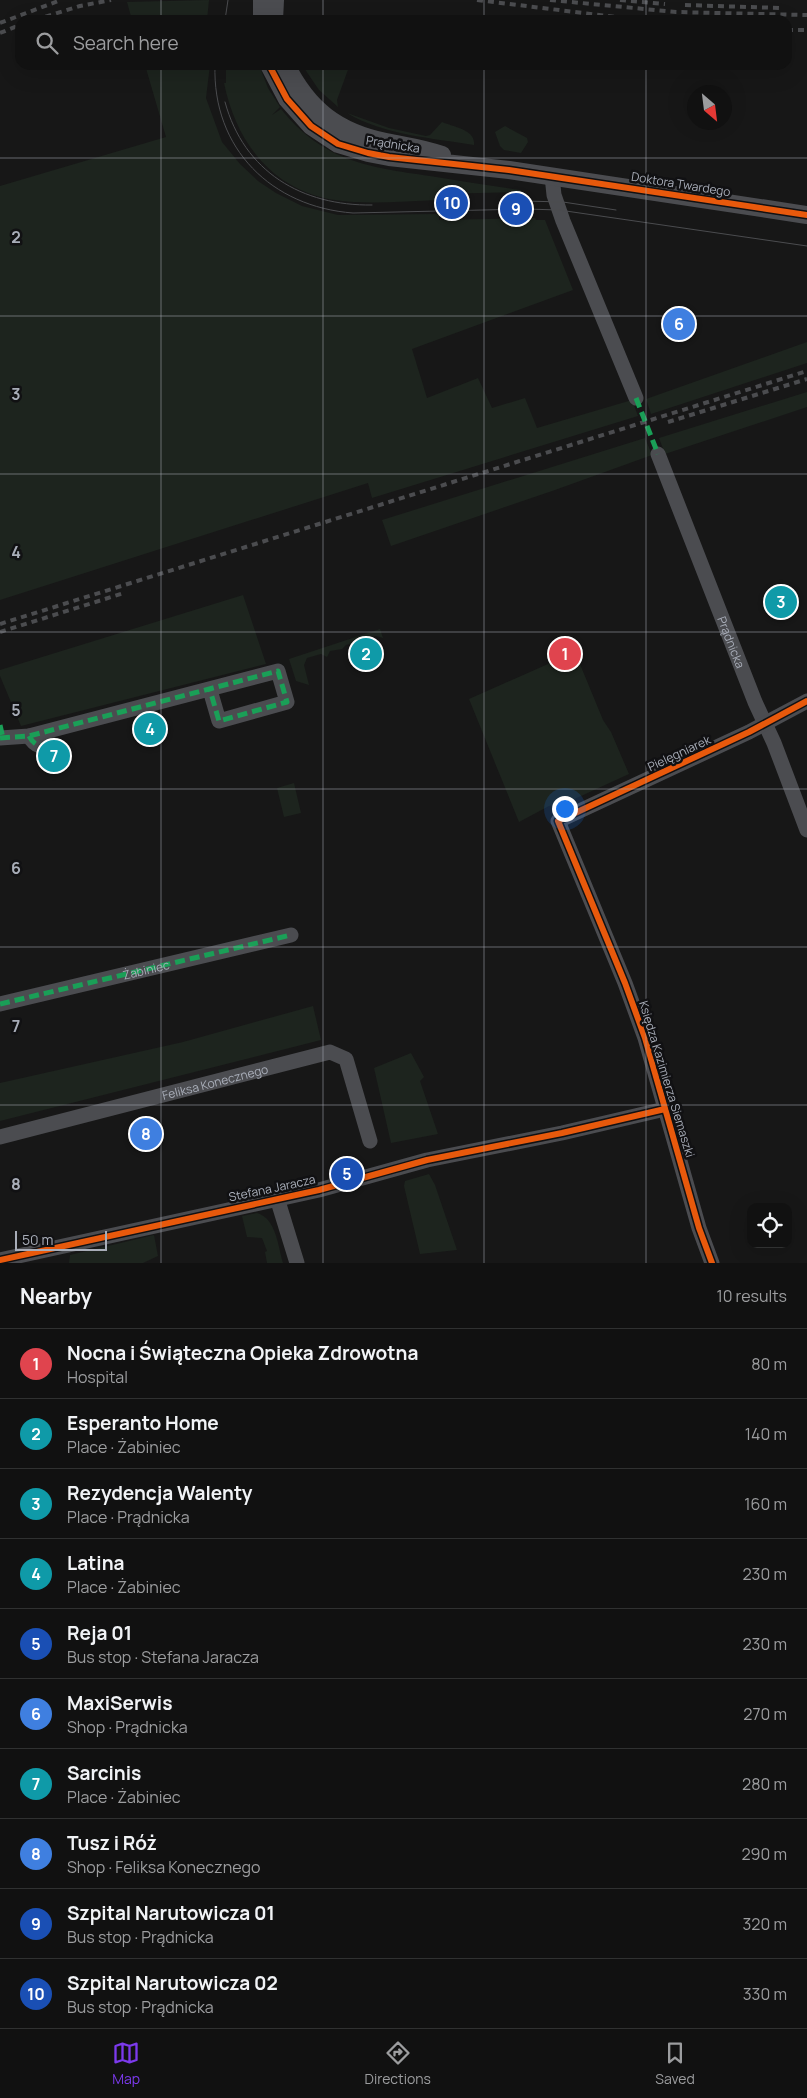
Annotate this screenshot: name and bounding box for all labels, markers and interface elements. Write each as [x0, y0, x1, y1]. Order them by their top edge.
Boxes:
search box [15, 15, 792, 70]
icon: search [33, 29, 61, 57]
text: Search here [73, 30, 179, 56]
north arrow [687, 85, 732, 130]
street label: Prądnicka [365, 131, 421, 157]
street label: Doktora Twardego [630, 168, 732, 200]
pin: 10 [436, 184, 468, 222]
pin: 9 [500, 190, 532, 228]
text: 2 [11, 226, 21, 248]
pin: 6 [663, 305, 695, 343]
text: 3 [11, 383, 21, 405]
text: 4 [11, 541, 21, 563]
pin: 3 [765, 583, 797, 621]
street label: Prądnicka [714, 614, 749, 671]
pin: 2 [350, 635, 382, 673]
pin: 1 [549, 635, 581, 673]
text: 5 [11, 699, 21, 721]
pin: 4 [134, 710, 166, 748]
street label: Pielęgniarek [645, 731, 714, 775]
pin: 7 [38, 737, 70, 775]
your location [552, 796, 578, 822]
text: 6 [11, 857, 21, 879]
street label: Żabiniec [121, 956, 171, 983]
street label: Księdza Kazimierza Siemaszki [635, 999, 699, 1159]
text: 7 [12, 1015, 20, 1037]
street label: Feliksa Konecznego [160, 1060, 270, 1103]
pin: 8 [130, 1115, 162, 1153]
pin: 5 [331, 1155, 363, 1193]
street label: Stefana Jaracza [227, 1171, 317, 1205]
text: 8 [11, 1173, 21, 1195]
map controls [747, 1203, 792, 1248]
button: locate [747, 1203, 792, 1248]
scale bar [15, 1228, 108, 1251]
text: 50 m [22, 1230, 53, 1249]
text: Nearby [20, 1282, 92, 1310]
text: 10 results [716, 1285, 787, 1307]
text: Nocna i Świąteczna Opieka Zdrowotna [67, 1340, 418, 1366]
text: 1 [32, 1353, 40, 1375]
text: 80 m [751, 1353, 787, 1375]
text: Hospital [67, 1366, 128, 1388]
text: Esperanto Home [67, 1410, 219, 1436]
text: 2 [31, 1423, 41, 1445]
text: 140 m [745, 1423, 787, 1445]
text: Place · Żabiniec [67, 1436, 181, 1458]
text: Rezydencja Walenty [67, 1480, 252, 1506]
text: 3 [31, 1493, 41, 1515]
text: 160 m [744, 1493, 787, 1515]
text: Place · Prądnicka [67, 1506, 190, 1528]
text: Latina [67, 1550, 124, 1576]
text: 4 [31, 1563, 41, 1585]
text: 230 m [743, 1563, 787, 1585]
text: Place · Żabiniec [67, 1576, 181, 1598]
text: Reja 01 [67, 1620, 132, 1646]
text: 5 [31, 1633, 41, 1655]
text: 230 m [743, 1633, 787, 1655]
text: Bus stop · Stefana Jaracza [67, 1646, 259, 1668]
text: MaxiSerwis [67, 1690, 172, 1716]
text: 6 [31, 1703, 41, 1725]
text: 270 m [743, 1703, 787, 1725]
text: Shop · Prądnicka [67, 1716, 188, 1738]
text: Sarcinis [67, 1760, 141, 1786]
text: 7 [32, 1773, 40, 1795]
text: 280 m [742, 1773, 787, 1795]
text: Place · Żabiniec [67, 1786, 181, 1808]
text: Tusz i Róż [67, 1830, 157, 1856]
text: 8 [31, 1843, 41, 1865]
text: 290 m [741, 1843, 787, 1865]
text: Shop · Feliksa Konecznego [67, 1856, 260, 1878]
text: Szpital Narutowicza 01 [67, 1900, 275, 1926]
text: 9 [31, 1913, 41, 1935]
text: 320 m [743, 1913, 787, 1935]
text: Bus stop · Prądnicka [67, 1926, 214, 1948]
text: Szpital Narutowicza 02 [67, 1970, 278, 1996]
text: 10 [27, 1983, 45, 2005]
text: 330 m [743, 1983, 787, 2005]
text: Bus stop · Prądnicka [67, 1996, 214, 2018]
tab: Map [112, 2039, 140, 2088]
tab: Directions [365, 2039, 431, 2088]
tab: Saved [655, 2039, 695, 2088]

